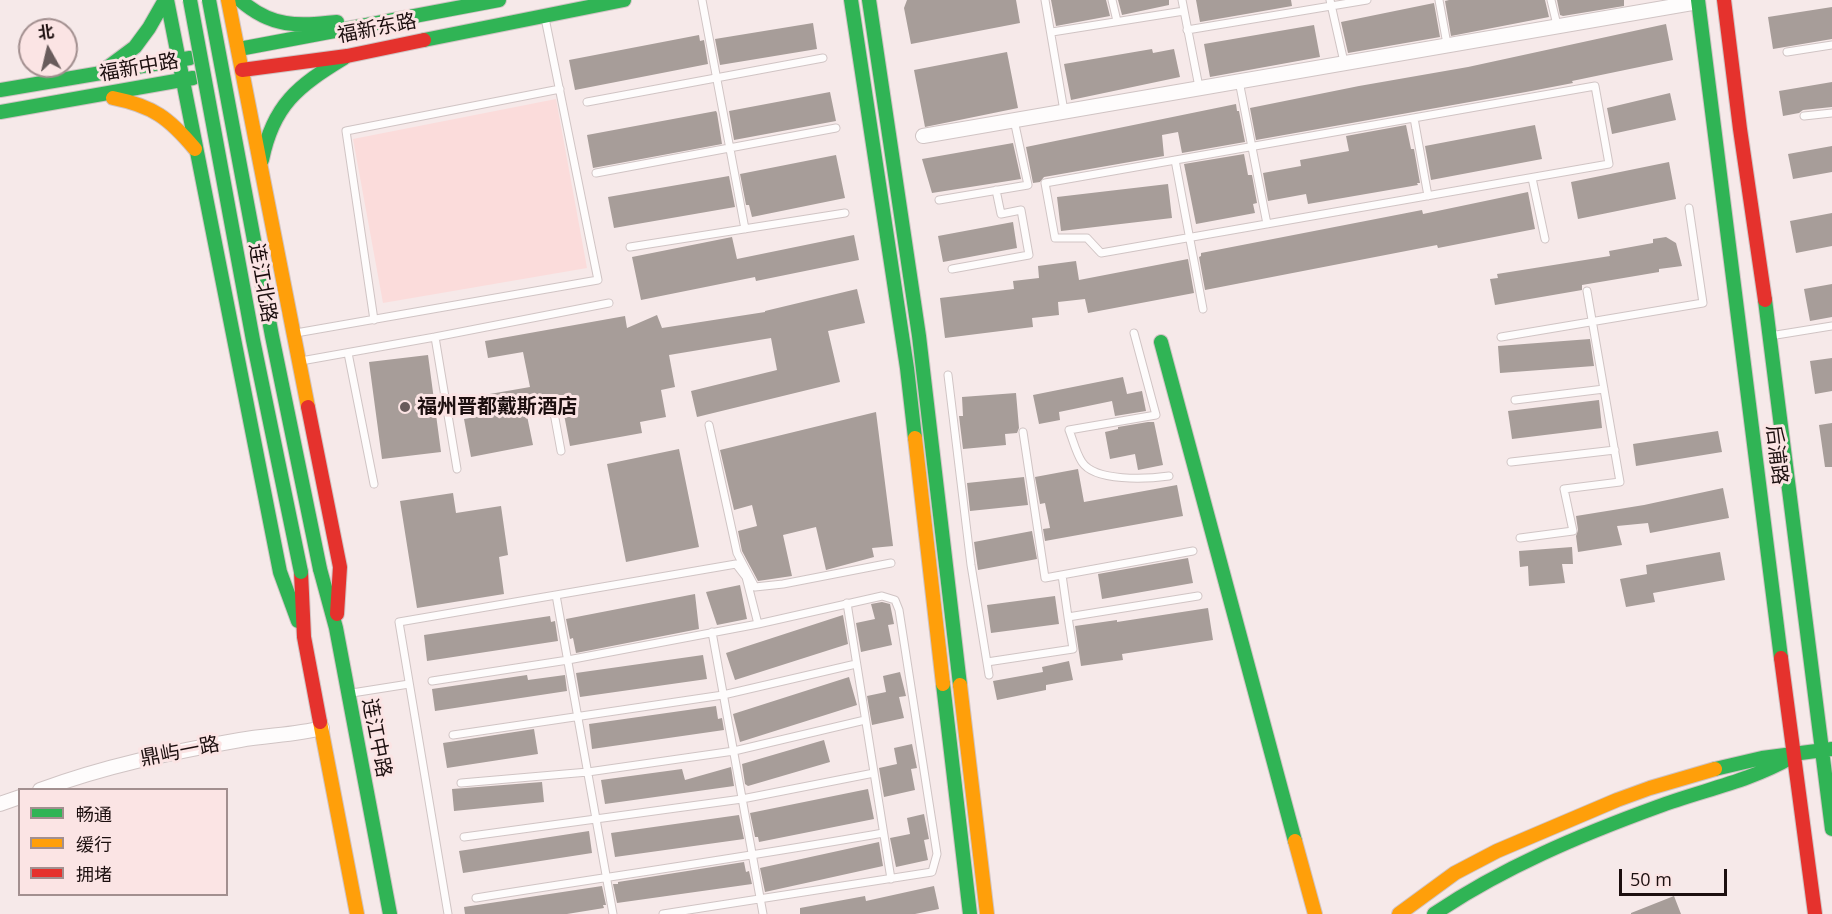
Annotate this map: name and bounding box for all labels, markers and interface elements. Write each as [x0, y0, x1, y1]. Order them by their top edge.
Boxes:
street label: 福新东路 [335, 10, 419, 48]
north arrow [18, 18, 78, 78]
text: 北 [36, 20, 55, 44]
street label: 福新中路 [98, 49, 180, 87]
street label: 连江北路 [243, 242, 281, 324]
place label: 福州晋都戴斯酒店 [417, 395, 577, 419]
marker: 福州晋都戴斯酒店 [398, 400, 412, 414]
street label: 后浦路 [1760, 424, 1792, 486]
street label: 连江中路 [357, 696, 395, 780]
street label: 鼎屿一路 [138, 733, 222, 771]
legend [18, 788, 228, 896]
text: 畅通 [76, 802, 112, 826]
text: 缓行 [76, 832, 112, 856]
scale bar [1622, 857, 1730, 895]
text: 拥堵 [76, 862, 112, 886]
text: 50 m [1630, 867, 1672, 891]

